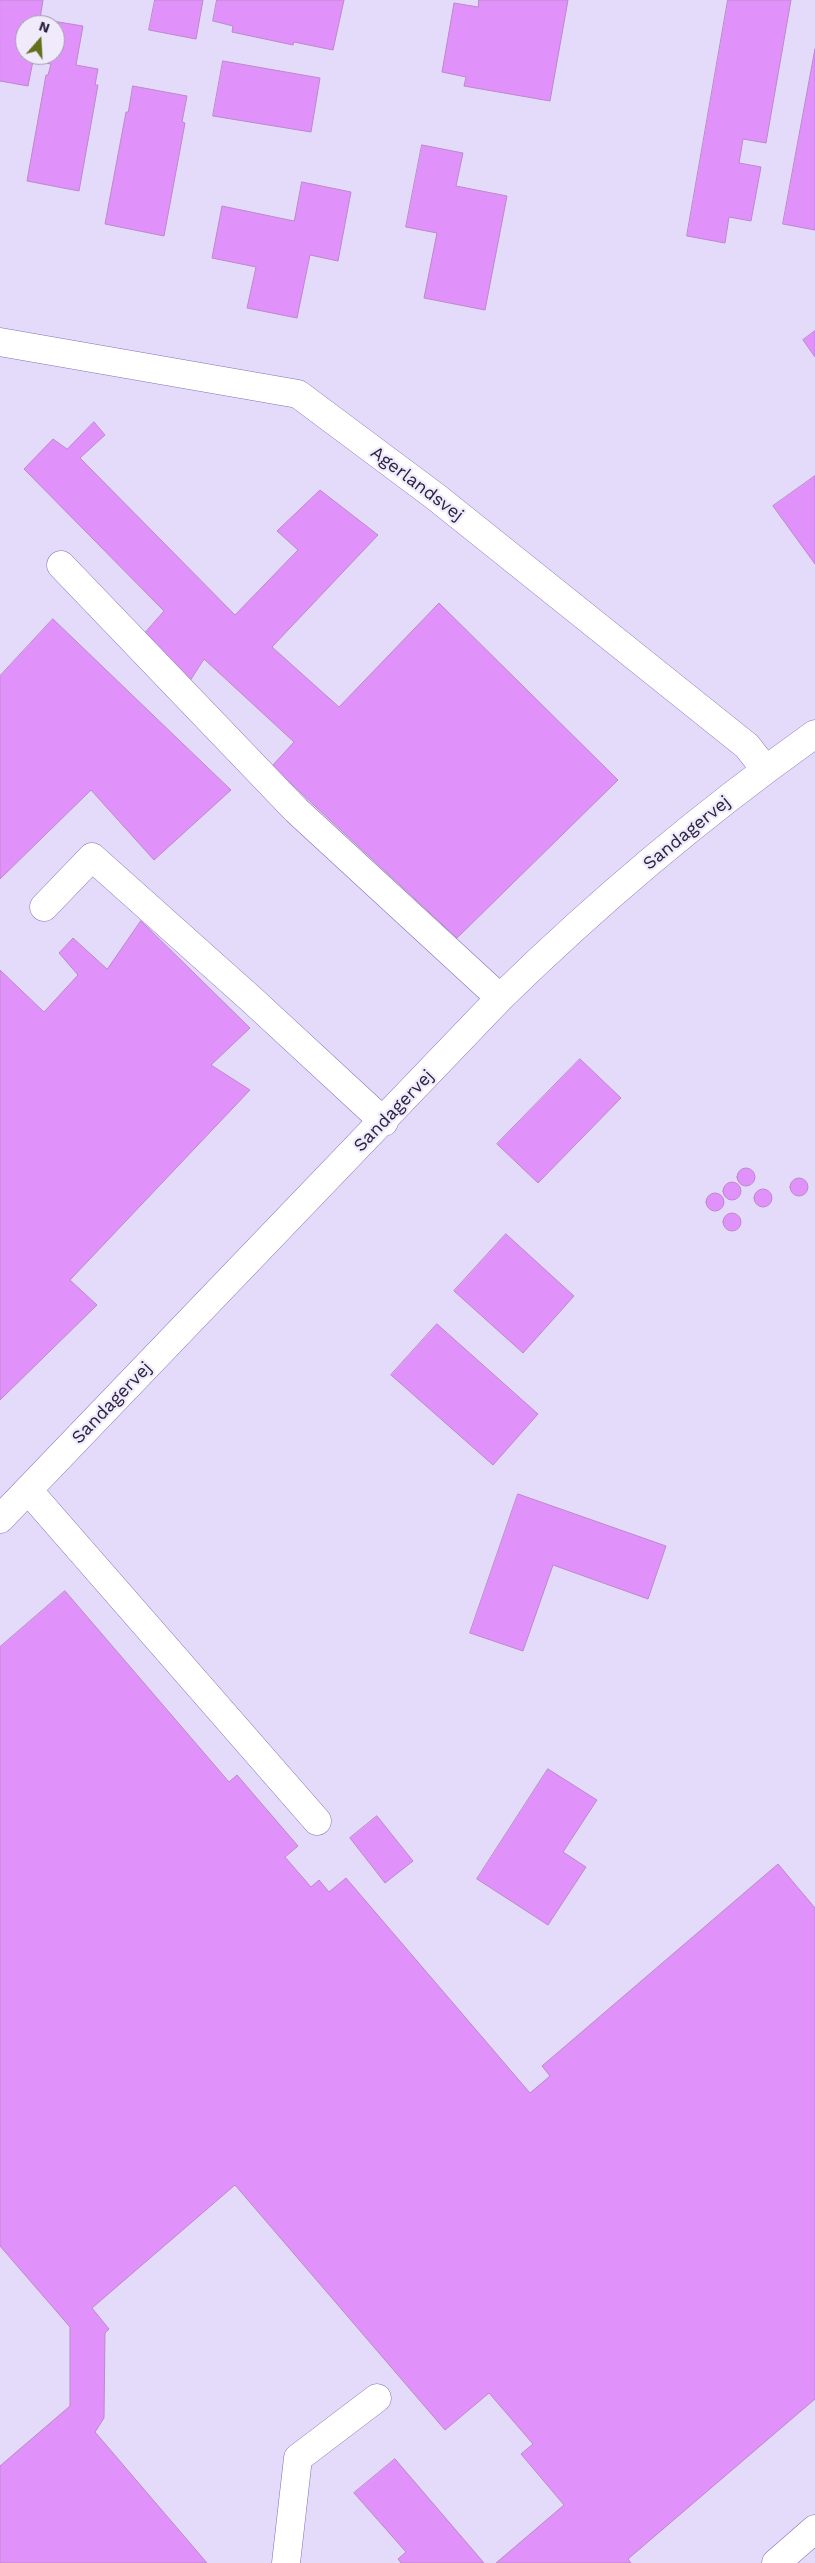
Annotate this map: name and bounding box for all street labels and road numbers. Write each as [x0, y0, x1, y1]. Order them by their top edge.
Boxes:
street label: Agerlandsvej [366, 442, 468, 526]
street label: Sandagervej [639, 791, 735, 875]
street label: Sandagervej [349, 1065, 439, 1157]
street label: Sandagervej [67, 1357, 157, 1449]

